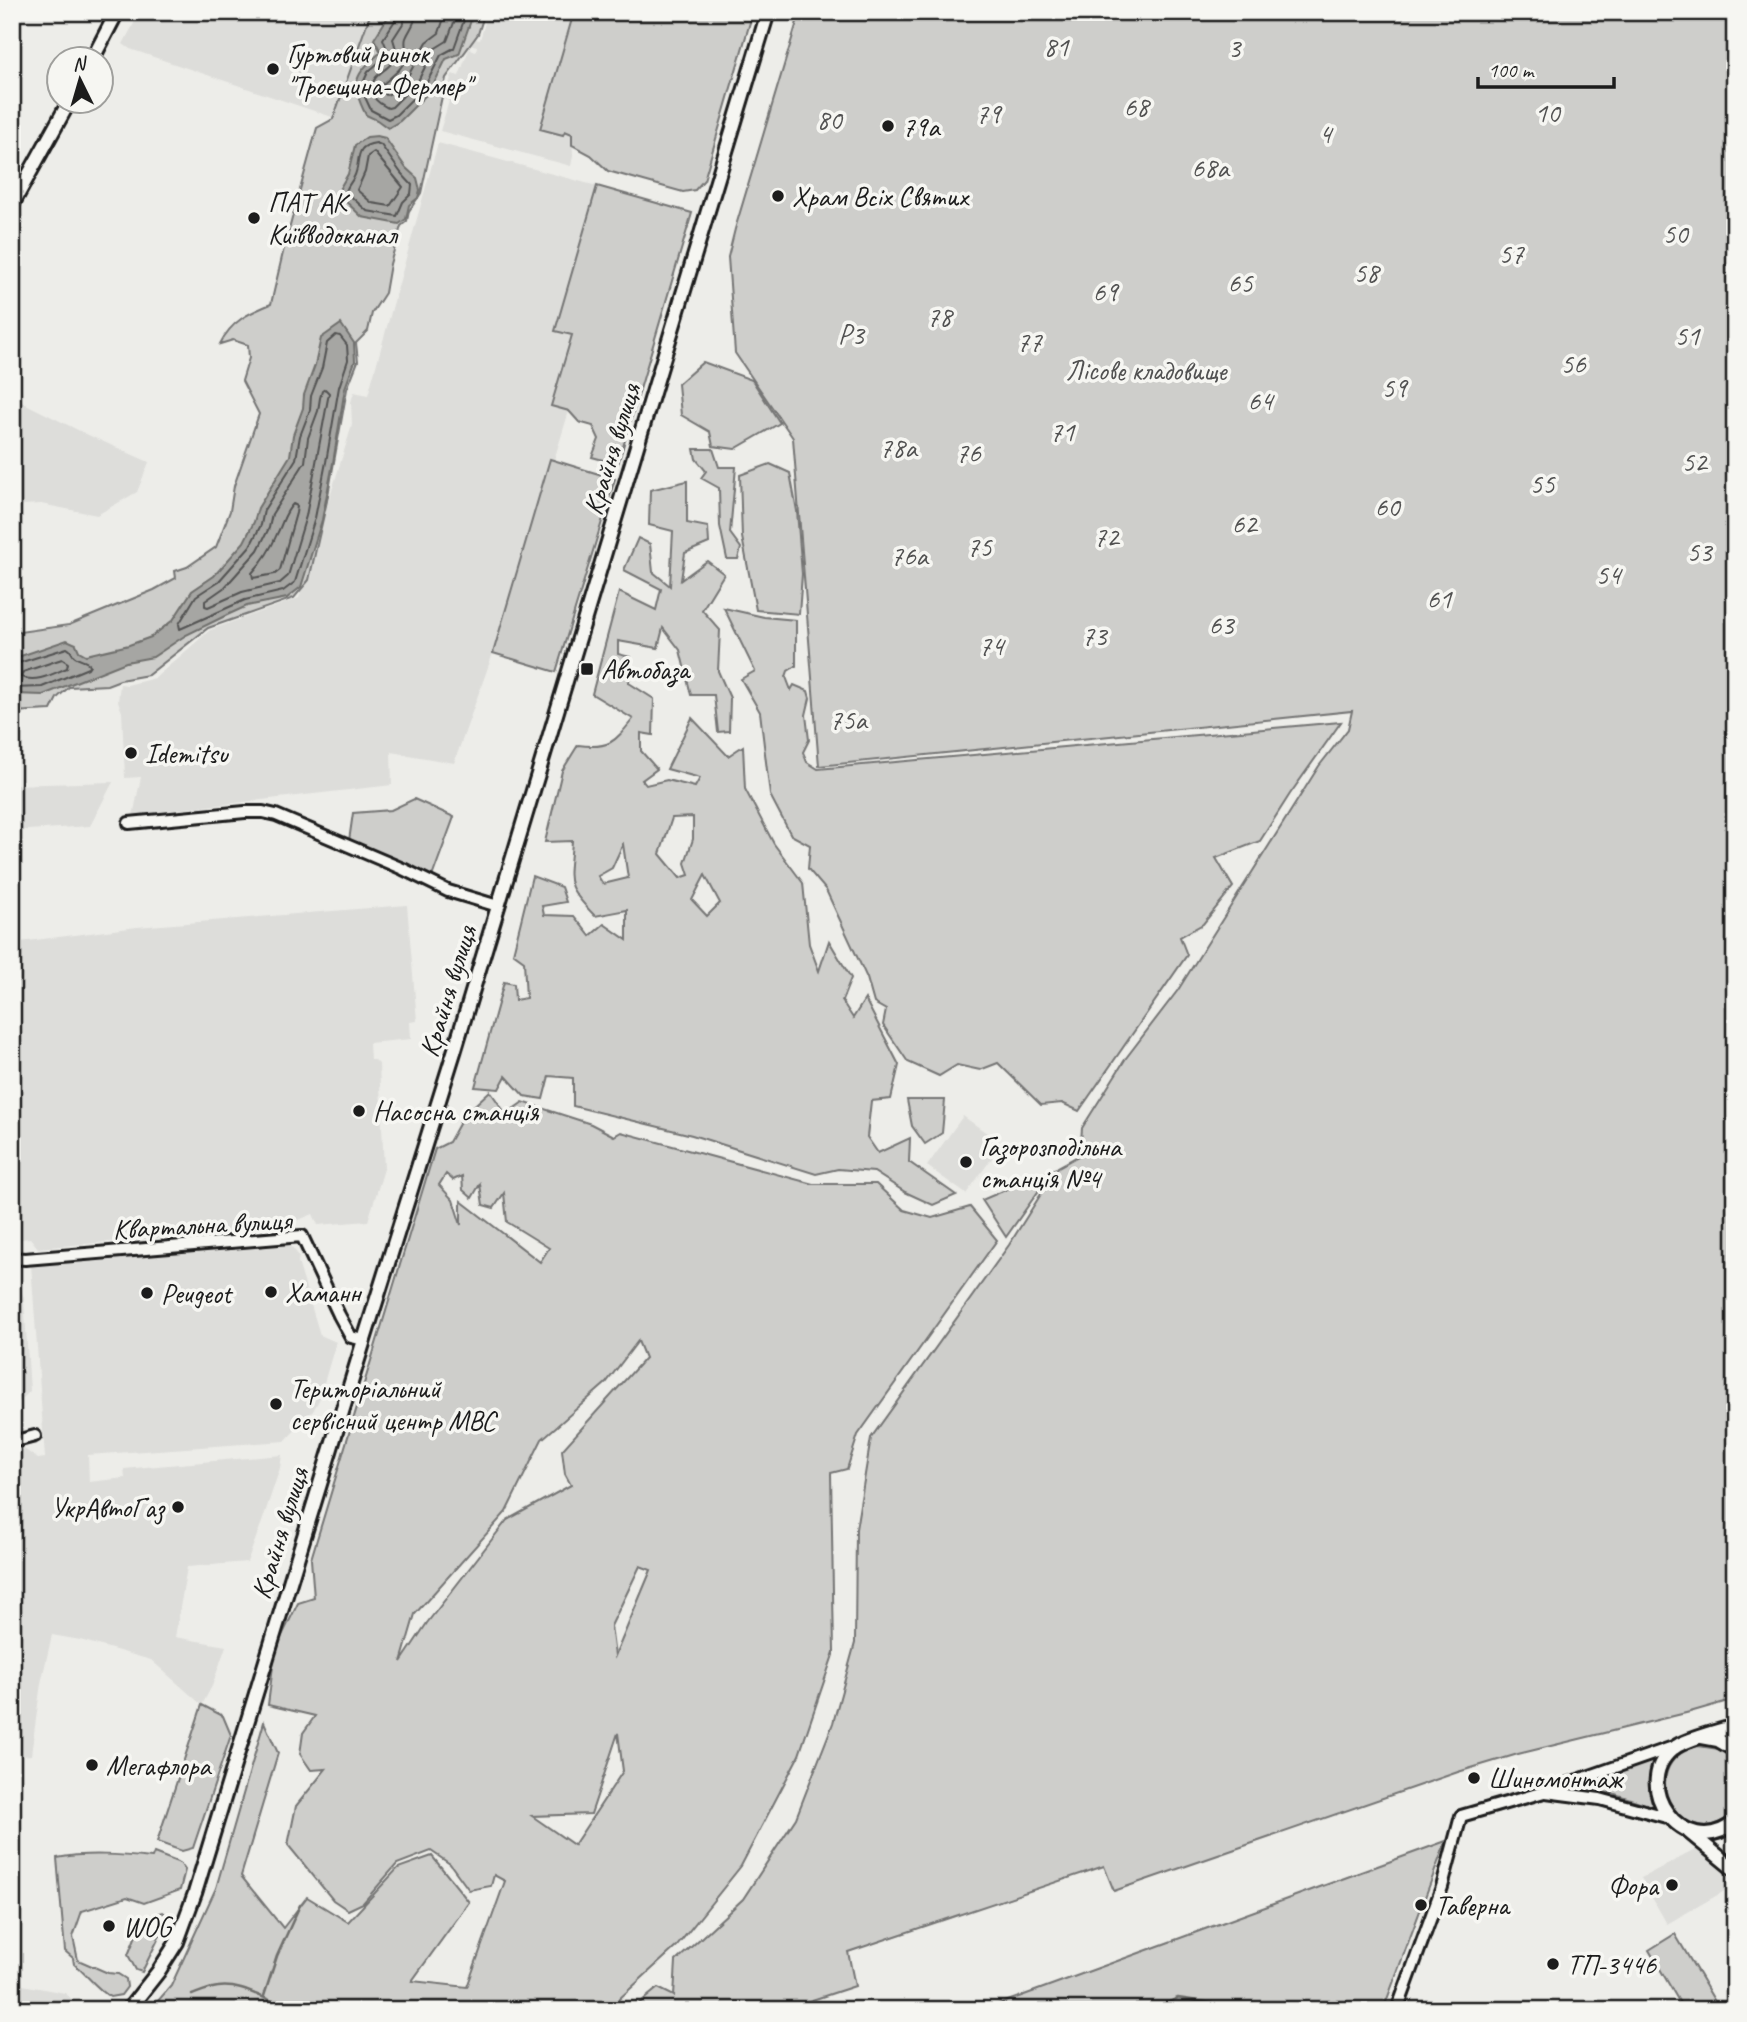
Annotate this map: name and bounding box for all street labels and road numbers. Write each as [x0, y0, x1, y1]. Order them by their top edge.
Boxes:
street label: Крайня вулиця [575, 378, 648, 519]
street label: Крайня вулиця [411, 920, 484, 1061]
street label: Квартальна вулиця [112, 1202, 295, 1247]
street label: Крайня вулиця [243, 1462, 316, 1603]

